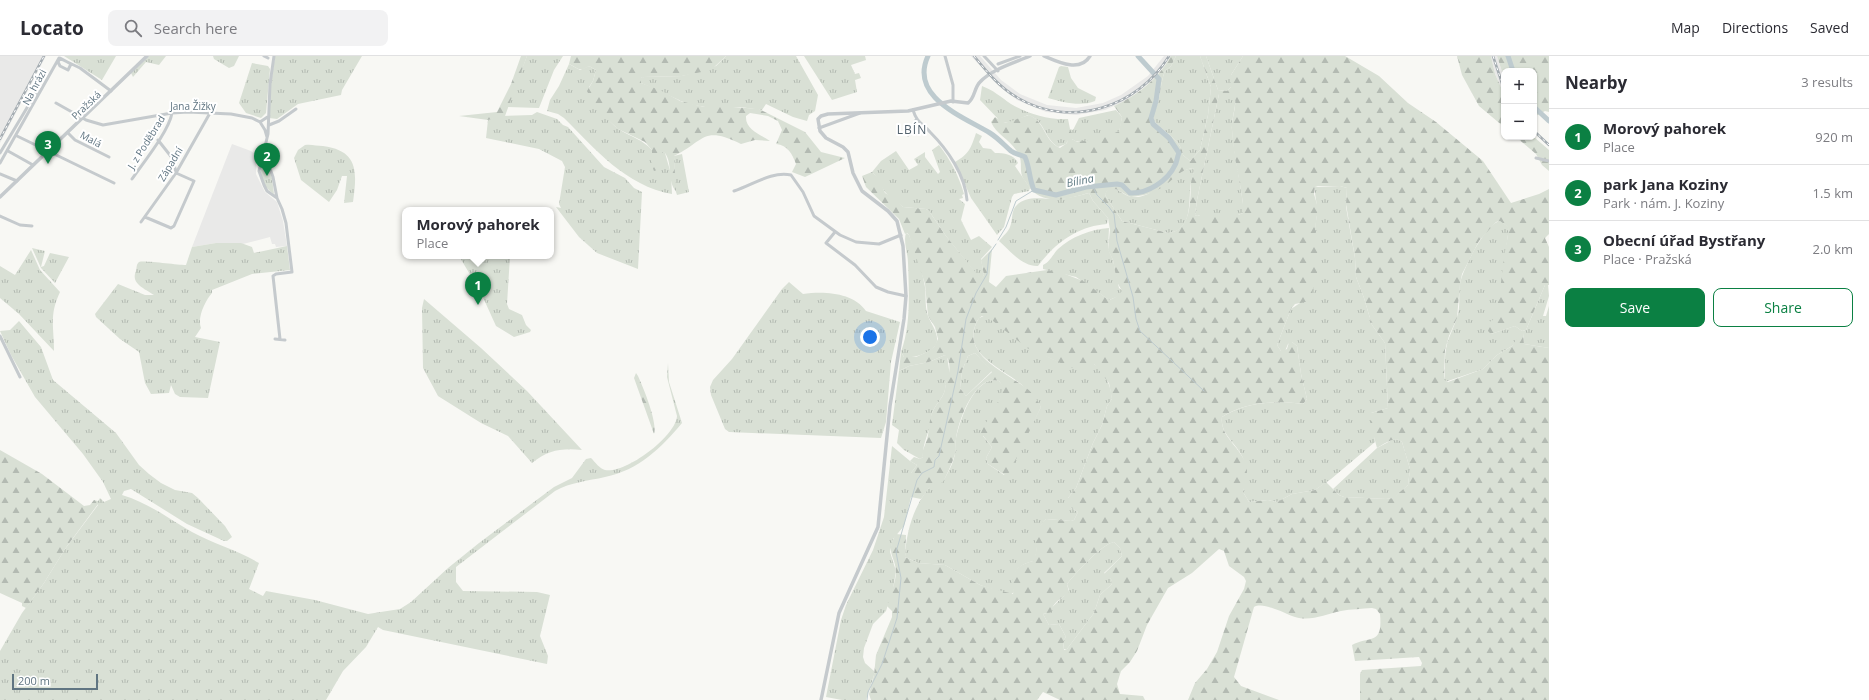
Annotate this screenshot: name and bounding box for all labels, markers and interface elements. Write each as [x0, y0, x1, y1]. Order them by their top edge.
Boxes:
search box [108, 10, 388, 46]
text: Locato [20, 15, 84, 41]
icon: search [122, 17, 144, 39]
text: Search here [154, 18, 237, 38]
text: Map [1671, 18, 1700, 37]
text: Directions [1722, 18, 1788, 37]
text: Saved [1810, 18, 1849, 37]
street label: Na hrázi [19, 67, 49, 107]
map controls [1501, 68, 1537, 140]
button: + [1501, 68, 1537, 104]
text: Nearby [1565, 71, 1627, 94]
text: 3 results [1801, 73, 1853, 91]
street label: Pražská [68, 87, 104, 123]
street label: Jana Žižky [169, 99, 217, 113]
button: − [1501, 104, 1537, 140]
street label: J. z Poděbrad [123, 112, 168, 172]
text: Morový pahorek [1603, 118, 1726, 138]
district label: LBÍN [897, 121, 927, 138]
street label: Malá [78, 128, 104, 150]
text: 1 [1574, 128, 1582, 146]
text: 920 m [1815, 128, 1853, 146]
pin: 3 [35, 131, 61, 164]
text: Place [1603, 138, 1635, 156]
pin: 2 [254, 143, 280, 176]
street label: Západní [154, 144, 186, 184]
water label: Bílina [1065, 170, 1095, 190]
text: park Jana Koziny [1603, 174, 1728, 194]
text: 2 [1574, 184, 1582, 202]
text: 1.5 km [1812, 184, 1853, 202]
text: Park · nám. J. Koziny [1603, 194, 1724, 212]
popup [402, 207, 554, 259]
text: Morový pahorek [416, 214, 540, 234]
text: Obecní úřad Bystřany [1603, 230, 1765, 250]
text: Place [416, 234, 448, 252]
text: 3 [1574, 240, 1582, 258]
text: 2.0 km [1812, 240, 1853, 258]
text: Place · Pražská [1603, 250, 1692, 268]
pin: 1 [465, 272, 491, 305]
button: Save [1565, 288, 1705, 327]
button: Share [1713, 288, 1853, 327]
your location [860, 327, 880, 347]
scale bar [12, 672, 98, 691]
text: 200 m [18, 673, 50, 688]

